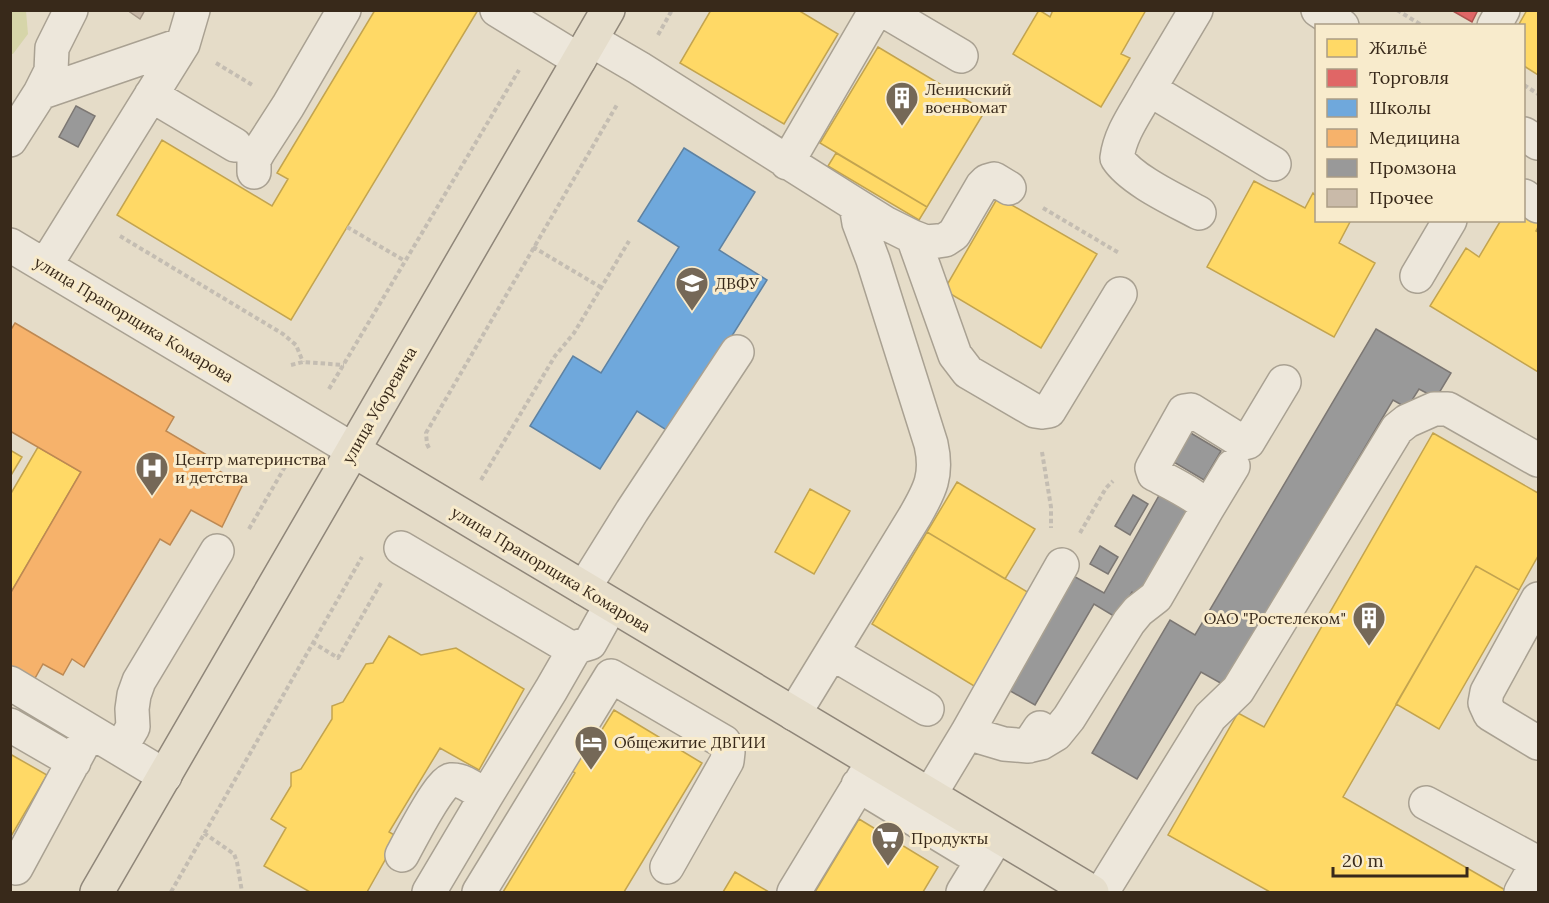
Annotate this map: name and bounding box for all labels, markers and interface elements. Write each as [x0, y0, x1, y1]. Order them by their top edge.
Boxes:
legend [1315, 24, 1525, 222]
text: Жильё [1369, 36, 1427, 59]
text: Торговля [1369, 66, 1449, 89]
place label: Ленинский военвомат [925, 79, 1012, 117]
building icon: Ленинский военвомат [884, 80, 920, 127]
text: Школы [1369, 96, 1431, 119]
text: Медицина [1369, 126, 1460, 149]
text: Промзона [1369, 156, 1457, 179]
text: Прочее [1369, 186, 1434, 209]
street label: улица Прапорщика Комарова [31, 251, 237, 387]
school or university icon: ДВФУ [674, 265, 710, 312]
place label: ДВФУ [715, 273, 759, 293]
street label: улица Уборевича [337, 343, 421, 467]
place label: Центр материнства и детства [175, 449, 327, 487]
hospital icon: Центр материнства и детства [134, 450, 170, 497]
street label: улица Прапорщика Комарова [448, 501, 654, 637]
building icon: ОАО "Ростелеком" [1351, 600, 1387, 647]
place label: ОАО "Ростелеком" [1204, 608, 1346, 628]
hotel icon: Общежитие ДВГИИ [573, 724, 609, 771]
place label: Общежитие ДВГИИ [614, 732, 766, 752]
supermarket icon: Продукты [870, 820, 906, 867]
place label: Продукты [911, 828, 989, 848]
scale bar [1333, 840, 1466, 878]
text: 20 m [1342, 849, 1384, 872]

